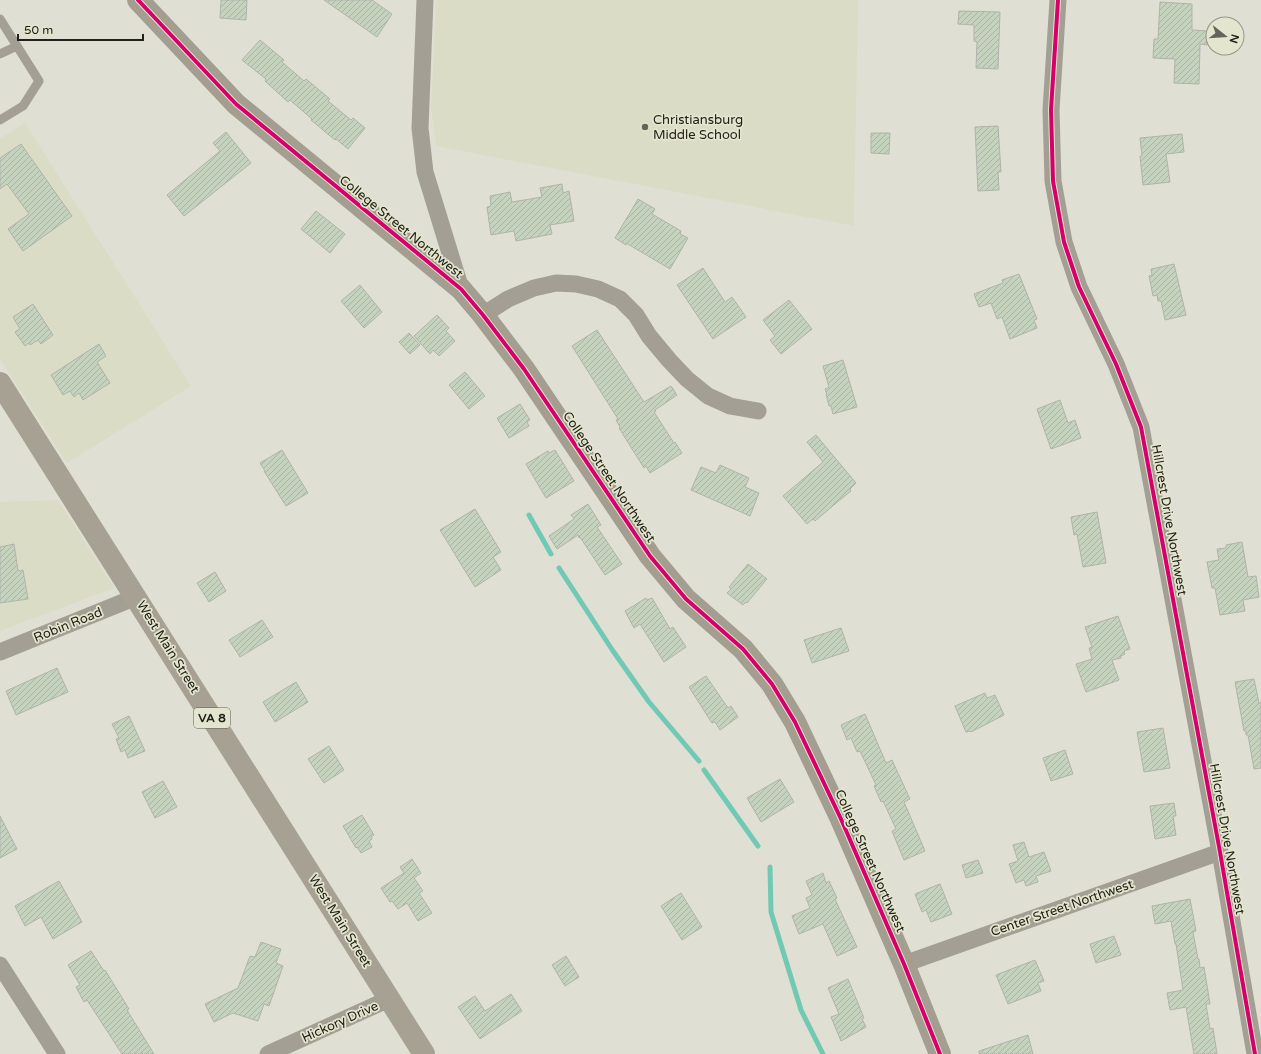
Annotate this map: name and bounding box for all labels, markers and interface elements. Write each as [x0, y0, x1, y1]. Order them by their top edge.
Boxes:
scale bar [18, 16, 143, 42]
north arrow [1205, 16, 1245, 56]
text: 50 m [24, 23, 53, 37]
text: N [1227, 33, 1242, 45]
place label: Christiansburg Middle School [653, 112, 743, 143]
marker: Christiansburg Middle School [640, 122, 650, 132]
street label: College Street Northwest [336, 172, 466, 282]
street label: College Street Northwest [559, 408, 659, 546]
street label: Hillcrest Drive Northwest [1148, 443, 1190, 597]
street label: West Main Street [133, 598, 203, 696]
street label: Robin Road [31, 604, 105, 646]
road number: VA 8 [194, 708, 230, 728]
street label: Hillcrest Drive Northwest [1206, 762, 1248, 916]
street label: College Street Northwest [831, 787, 909, 935]
street label: West Main Street [305, 872, 375, 970]
street label: Center Street Northwest [989, 876, 1135, 940]
street label: Hickory Drive [299, 998, 381, 1046]

